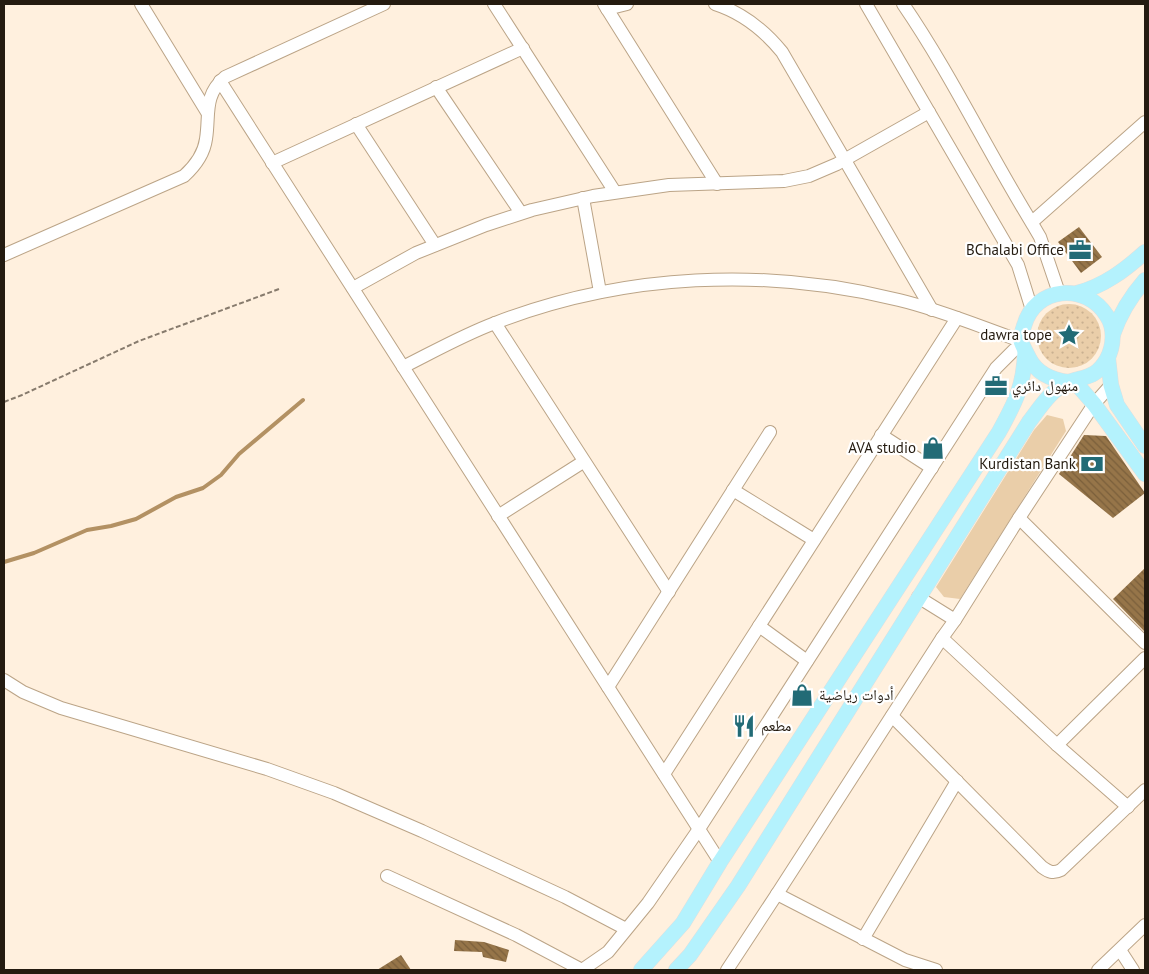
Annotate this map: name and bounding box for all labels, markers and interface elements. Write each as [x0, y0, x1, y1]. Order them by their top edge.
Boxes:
office icon: BChalabi Office [1067, 237, 1093, 263]
place label: BChalabi Office [966, 240, 1064, 259]
place icon: dawra tope [1056, 322, 1082, 348]
place label: dawra tope [980, 325, 1052, 344]
office icon: منهول دائري [983, 373, 1009, 399]
place label: منهول دائري [1012, 376, 1078, 398]
shop icon: AVA studio [920, 435, 946, 461]
place label: AVA studio [848, 438, 916, 457]
bank icon: Kurdistan Bank [1079, 451, 1105, 477]
place label: Kurdistan Bank [979, 454, 1077, 473]
shop icon: أدوات رياضية [789, 682, 815, 708]
place label: أدوات رياضية [819, 685, 894, 704]
restaurant icon: مطعم [731, 713, 757, 739]
place label: مطعم [761, 716, 792, 736]

